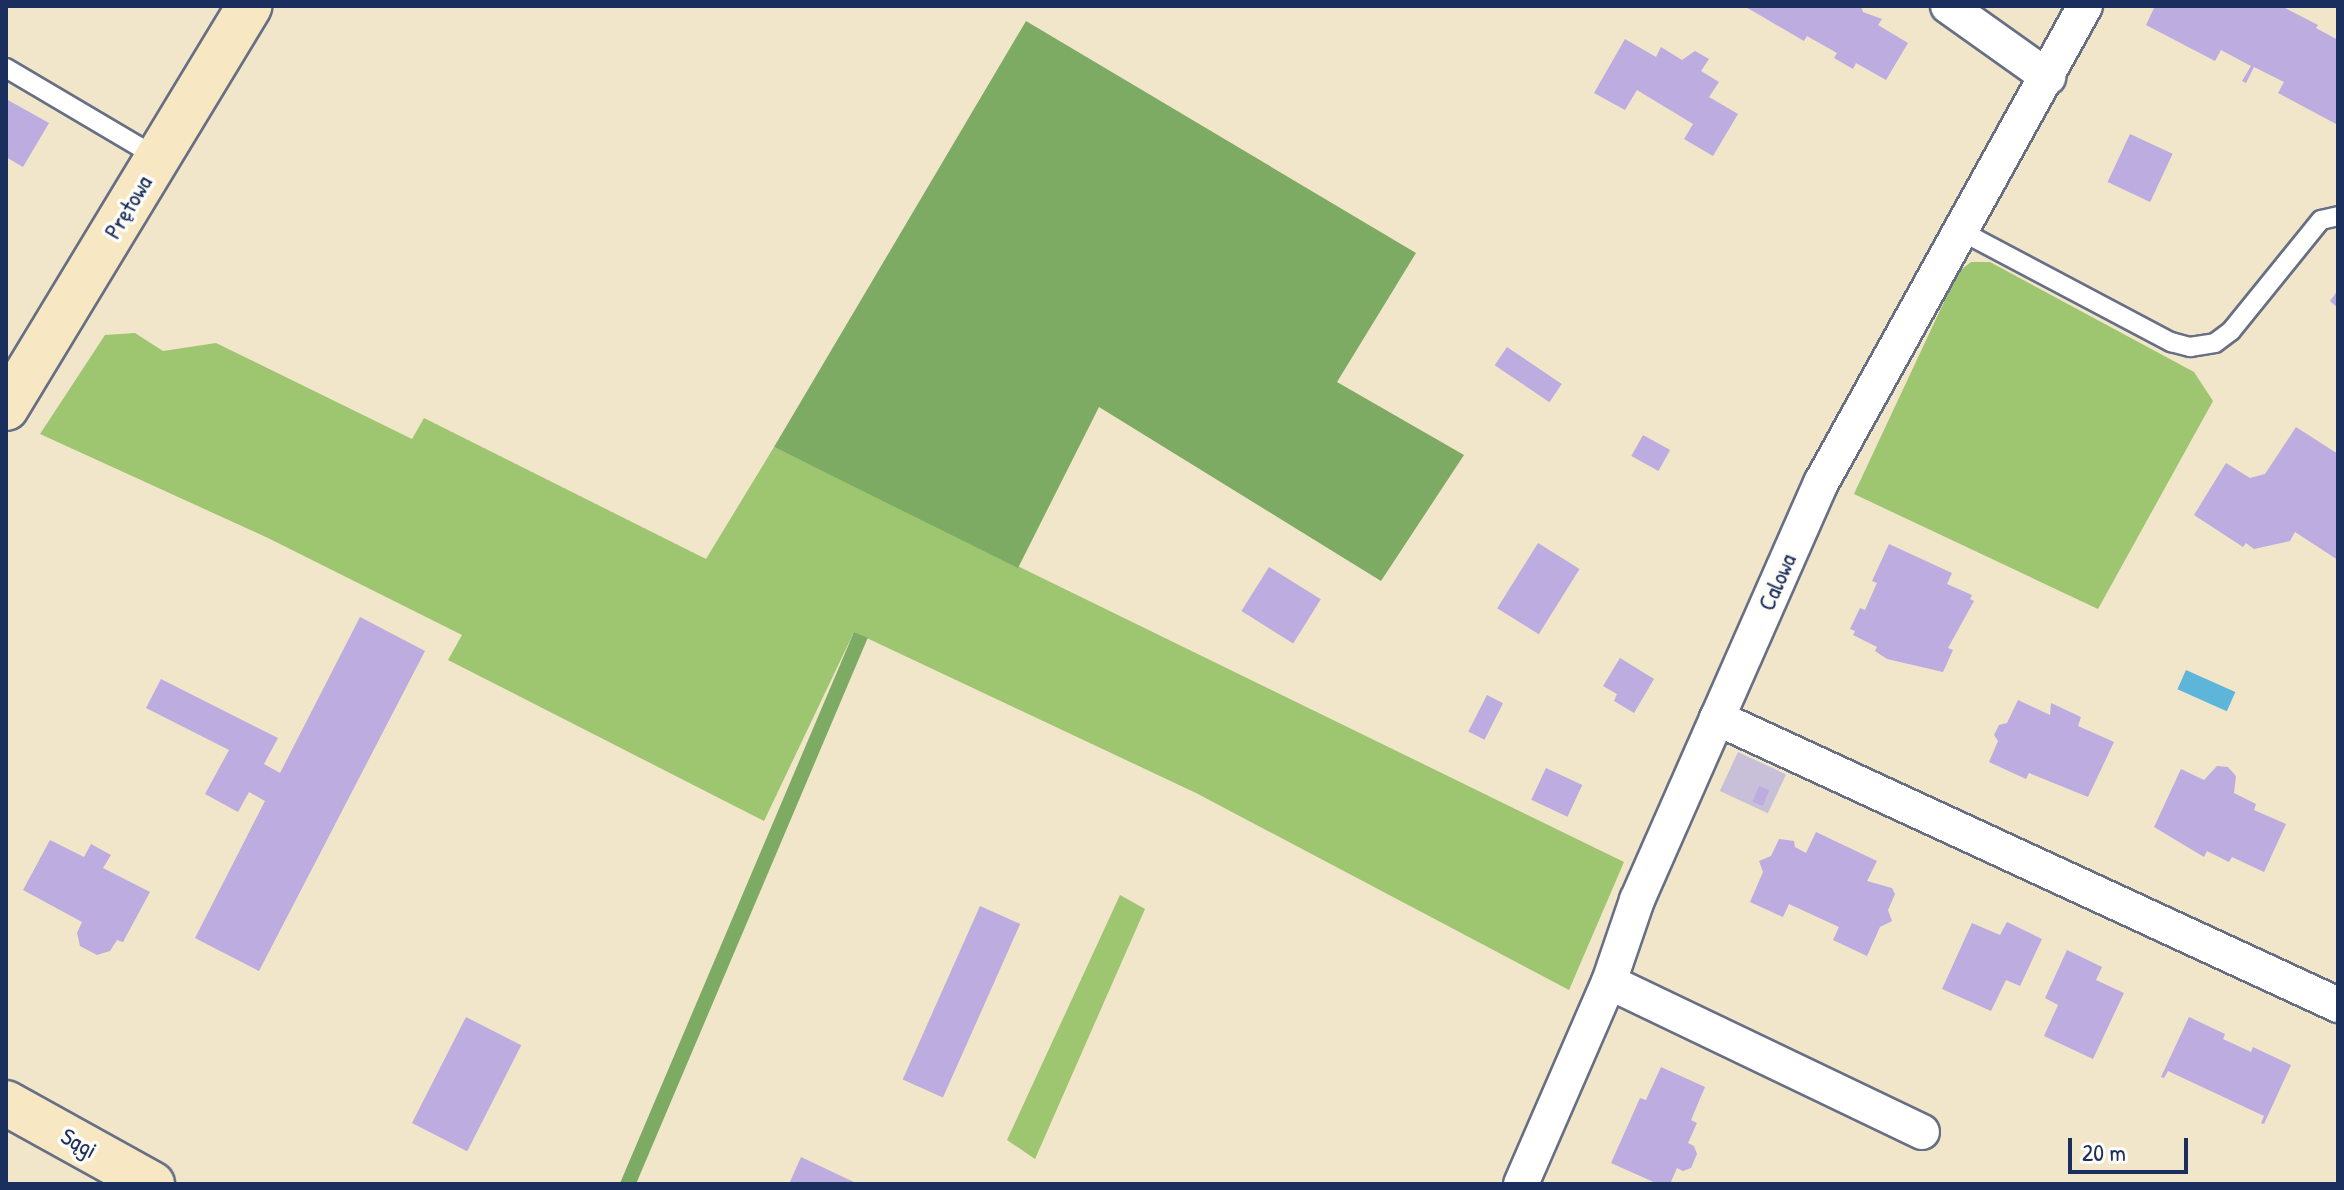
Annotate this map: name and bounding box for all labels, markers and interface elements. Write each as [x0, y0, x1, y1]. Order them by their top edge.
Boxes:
street label: Prętowa [98, 170, 158, 244]
street label: Calowa [1752, 549, 1802, 615]
street label: Sągi [56, 1122, 102, 1164]
scale bar [2072, 1122, 2192, 1172]
text: 20 m [2082, 1136, 2126, 1168]

